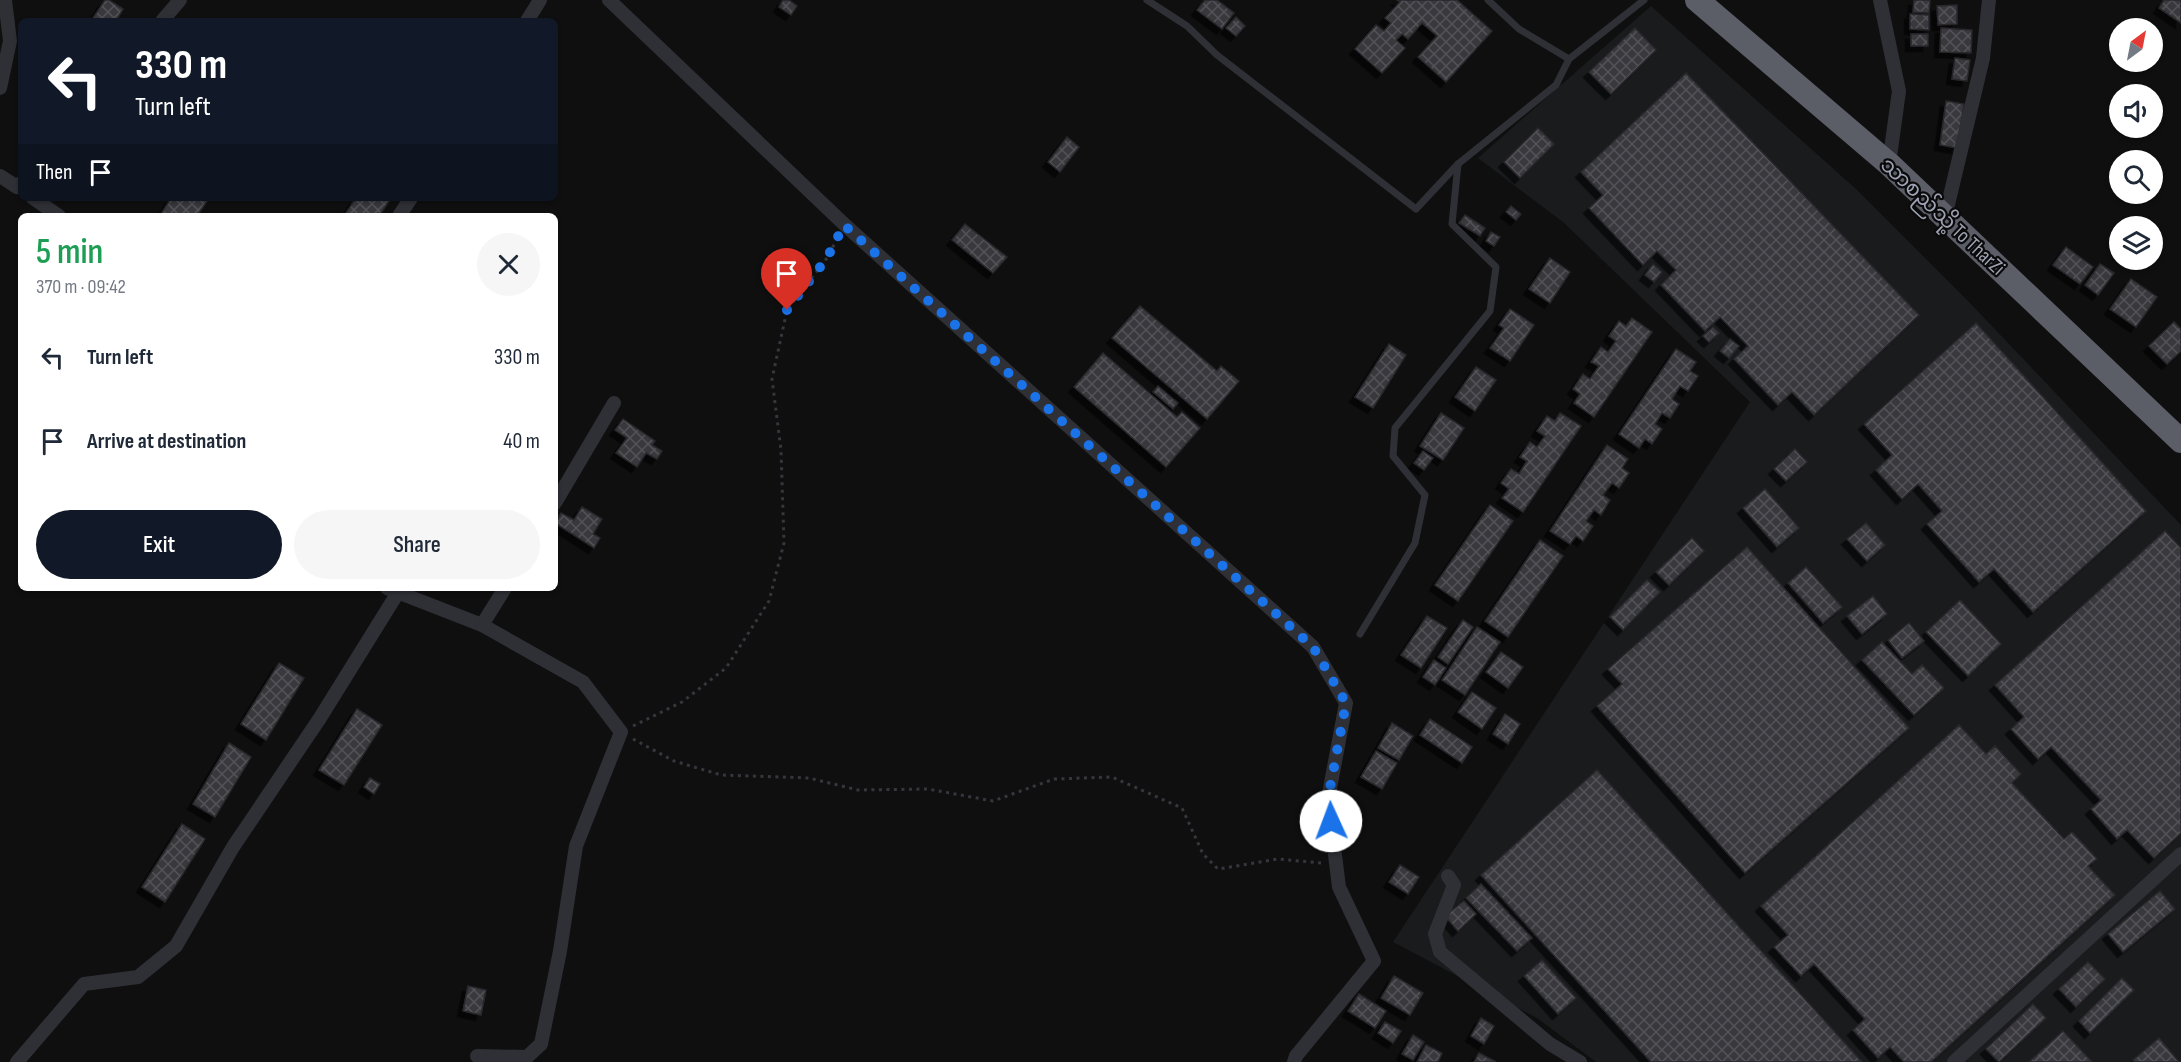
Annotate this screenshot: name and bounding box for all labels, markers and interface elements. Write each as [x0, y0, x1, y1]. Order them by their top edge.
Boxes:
north arrow [2109, 18, 2163, 72]
map controls [2109, 18, 2163, 270]
text: 330 m [135, 40, 227, 91]
icon: left [36, 42, 114, 120]
button: sound [2109, 84, 2163, 138]
text: Turn left [135, 91, 211, 123]
street label: သာစည်သို့ To TharZi [1873, 149, 2013, 283]
button: search [2109, 150, 2163, 204]
icon: arrive [84, 156, 117, 189]
text: Then [36, 159, 72, 186]
button: layers [2109, 216, 2163, 270]
text: 5 min [36, 231, 103, 274]
button: close [477, 233, 540, 296]
pin [761, 248, 812, 310]
icon: arrive [770, 257, 803, 290]
text: 370 m · 09:42 [36, 275, 126, 299]
icon: left [36, 341, 69, 374]
text: Turn left [87, 344, 153, 371]
text: 330 m [494, 344, 540, 371]
icon: arrive [36, 425, 69, 458]
text: Arrive at destination [87, 428, 246, 455]
text: 40 m [503, 428, 540, 455]
button: Exit [36, 510, 282, 579]
button: Share [294, 510, 540, 579]
position arrow [1299, 789, 1363, 853]

